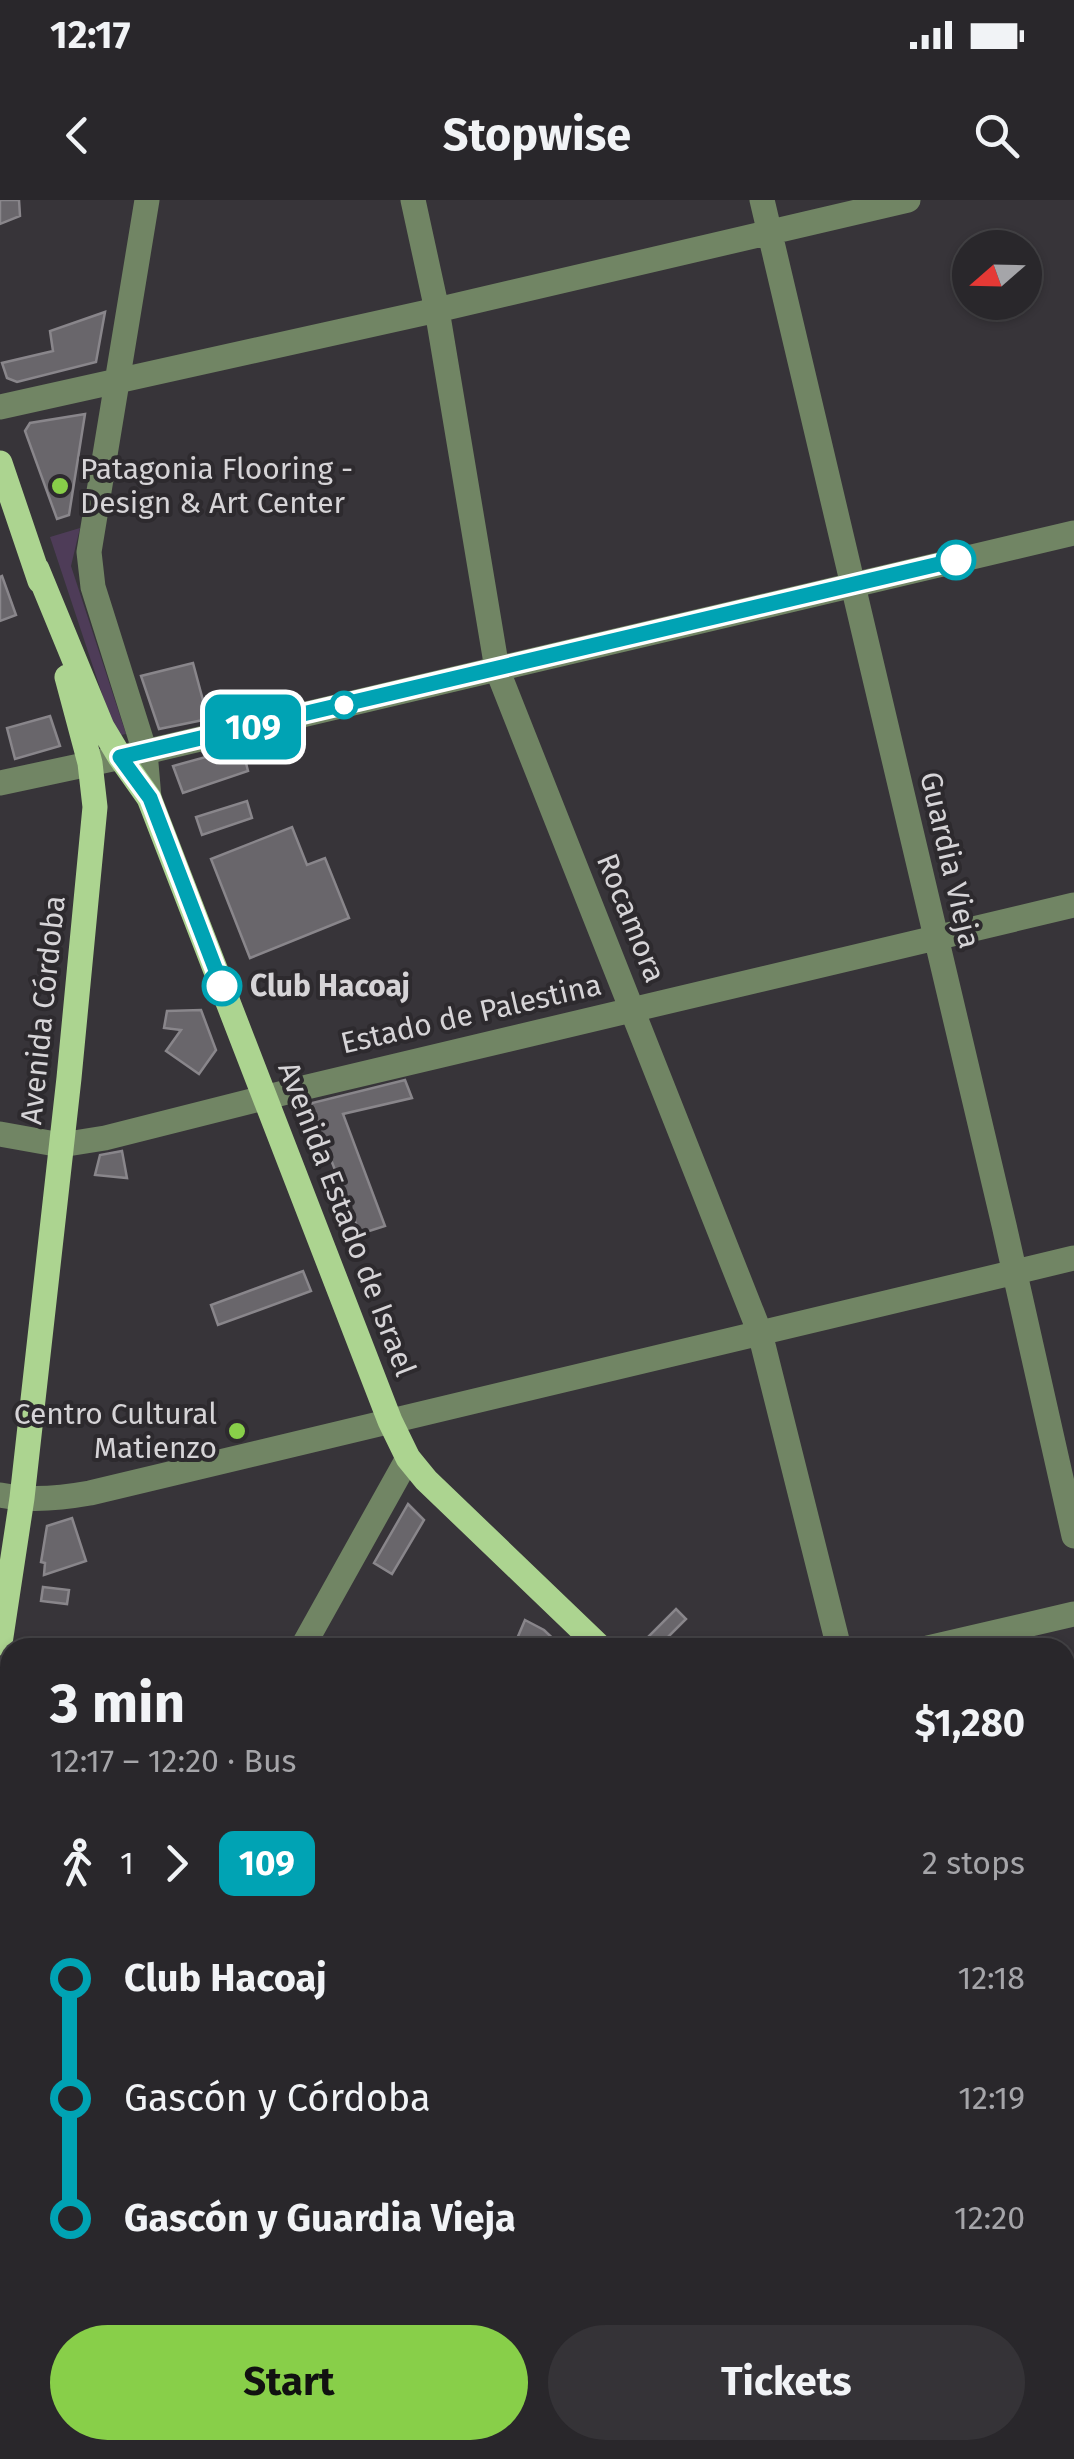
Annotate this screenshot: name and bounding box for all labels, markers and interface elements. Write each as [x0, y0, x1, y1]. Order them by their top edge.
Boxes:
text: 12:17 [50, 12, 131, 58]
icon: back [50, 108, 105, 163]
text: Stopwise [443, 108, 631, 162]
icon: search [969, 108, 1024, 163]
north arrow [952, 230, 1042, 320]
map controls [952, 230, 1042, 320]
place label: Patagonia Flooring - Design & Art Center [80, 451, 353, 521]
marker: Patagonia Flooring - Design & Art Center [49, 475, 71, 497]
unlabelled marker [937, 541, 975, 579]
unlabelled marker [331, 692, 357, 718]
line badge: 109 [196, 694, 310, 760]
text: 109 [225, 706, 281, 748]
street label: Guardia Vieja [912, 768, 988, 952]
street label: Rocamora [589, 848, 673, 988]
street label: Avenida Córdoba [13, 894, 73, 1126]
street label: Estado de Palestina [337, 966, 605, 1062]
marker: Club Hacoaj [203, 967, 241, 1005]
place label: Club Hacoaj [250, 968, 410, 1004]
street label: Avenida Estado de Israel [270, 1057, 424, 1381]
place label: Centro Cultural Matienzo [14, 1396, 217, 1466]
marker: Centro Cultural Matienzo [226, 1420, 248, 1442]
text: 3 min [50, 1671, 185, 1737]
text: $1,280 [915, 1700, 1025, 1746]
text: 12:17 – 12:20 · Bus [50, 1742, 297, 1780]
icon: walk [50, 1836, 105, 1891]
icon: forward [149, 1836, 204, 1891]
text: 109 [239, 1842, 295, 1884]
text: 1 [120, 1844, 134, 1882]
text: 2 stops [922, 1844, 1025, 1882]
text: Club Hacoaj [124, 1955, 327, 2001]
text: 12:18 [957, 1959, 1025, 1997]
text: Gascón y Córdoba [124, 2075, 431, 2121]
text: 12:19 [958, 2079, 1025, 2117]
text: Gascón y Guardia Vieja [124, 2195, 516, 2241]
text: 12:20 [954, 2199, 1025, 2237]
button: Start [50, 2325, 528, 2440]
button: Tickets [548, 2325, 1025, 2440]

